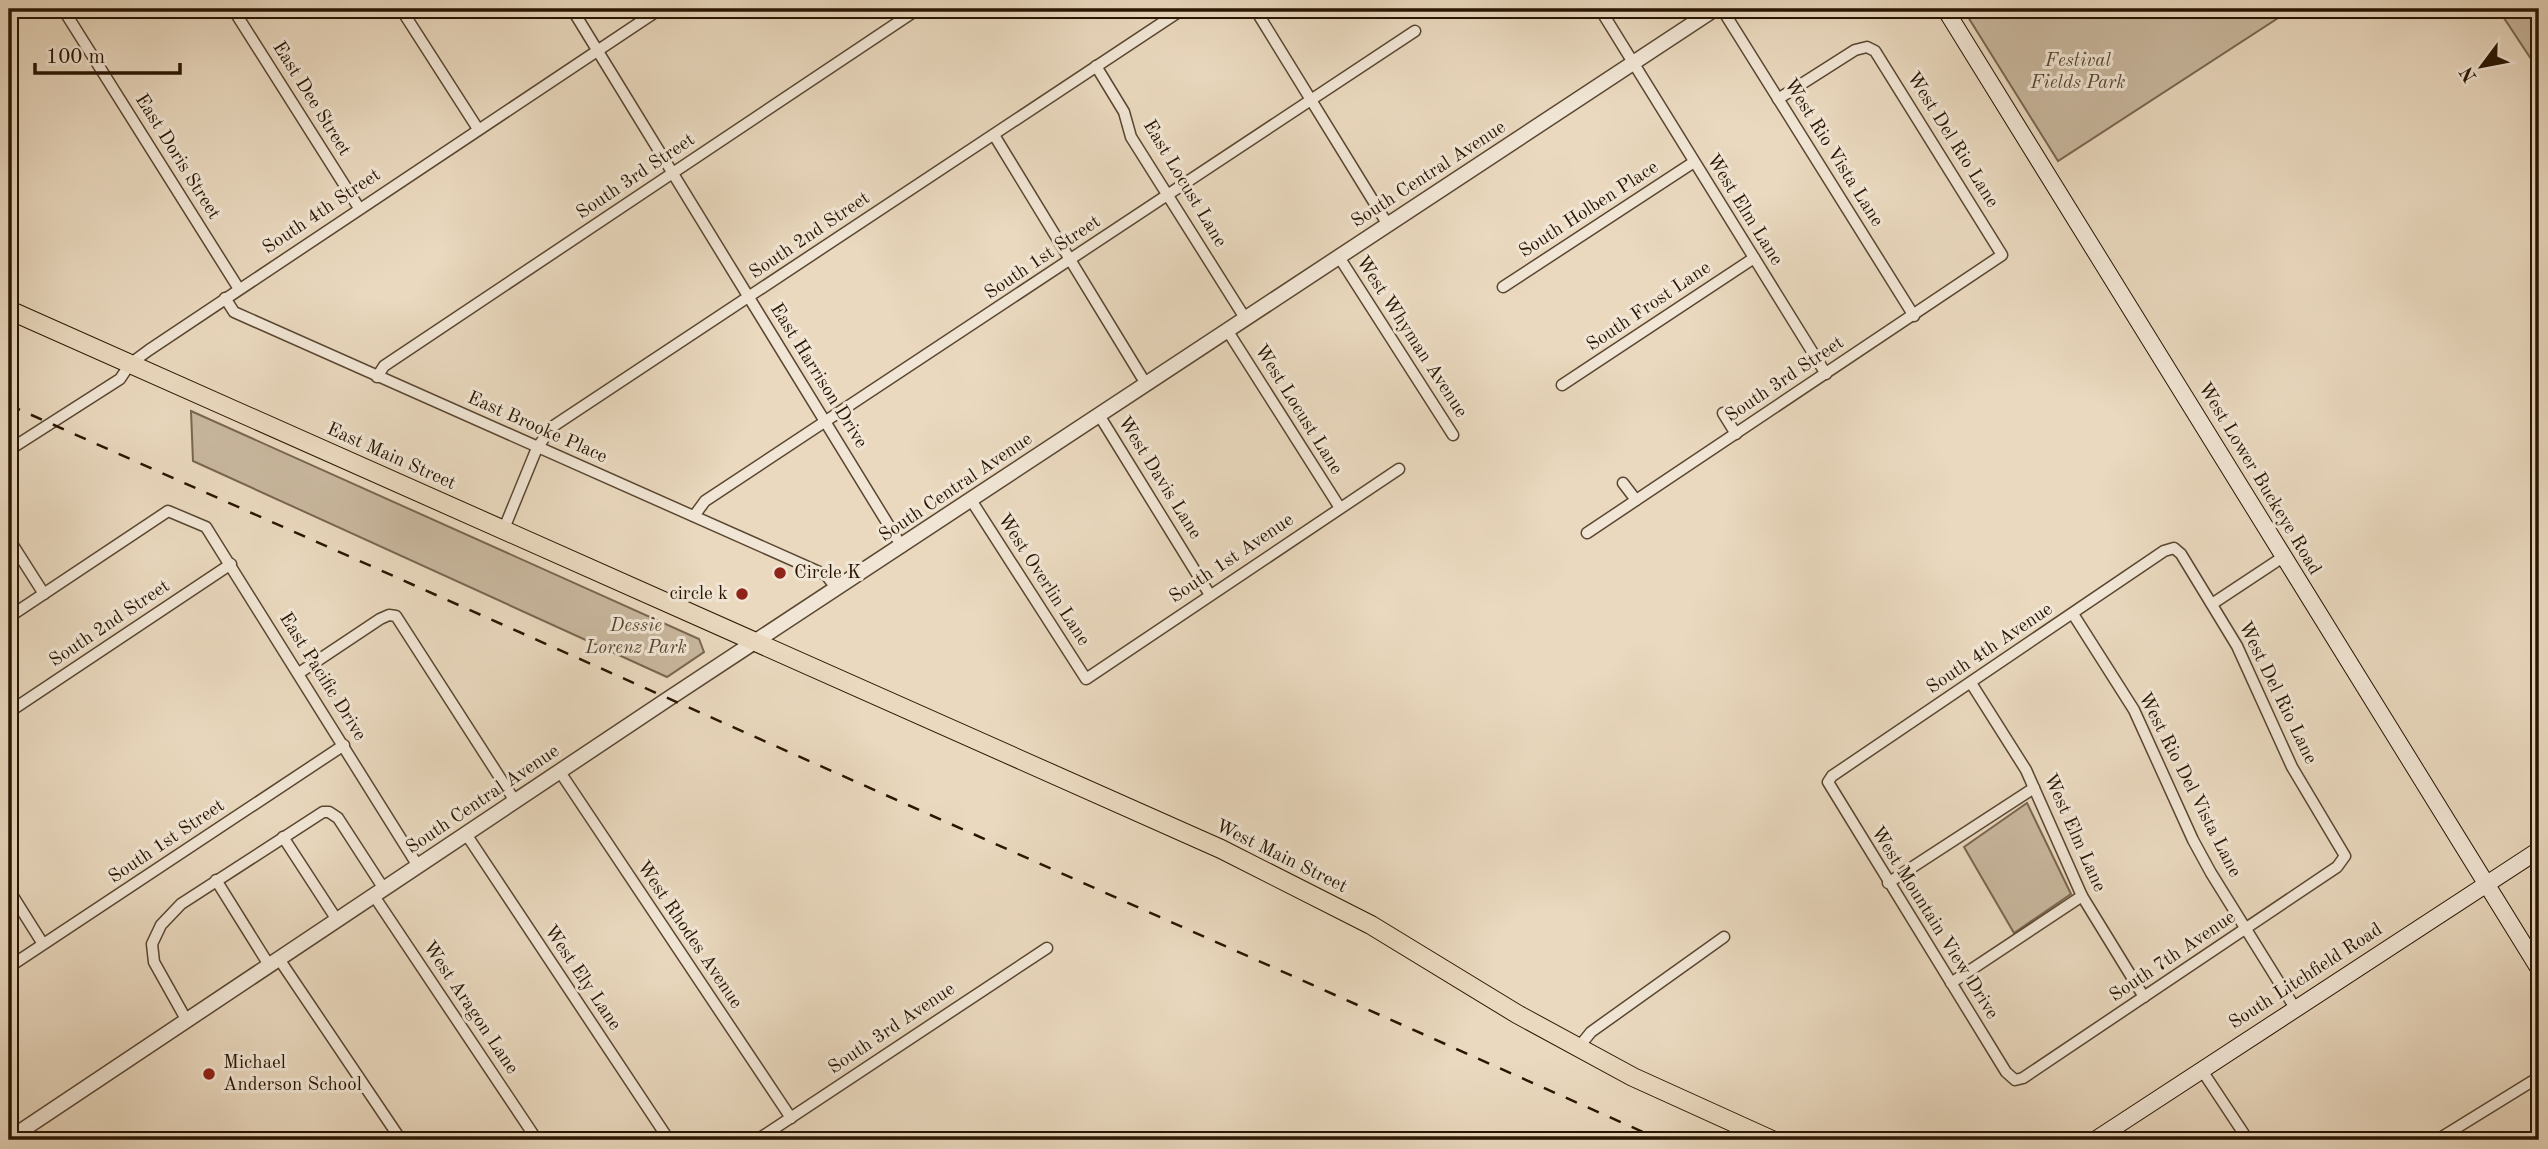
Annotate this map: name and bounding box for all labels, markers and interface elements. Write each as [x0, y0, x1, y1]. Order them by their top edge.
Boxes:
scale bar [35, 32, 180, 76]
north arrow [2446, 32, 2516, 102]
street label: East Dee Street [268, 39, 354, 159]
text: 100 m [46, 47, 105, 68]
park label: Festival Fields Park [2029, 52, 2126, 93]
text: N [2458, 62, 2482, 85]
street label: West Del Rio Lane [1903, 69, 2001, 211]
street label: West Rio Vista Lane [1780, 76, 1886, 230]
street label: East Doris Street [131, 91, 223, 223]
street label: East Locust Lane [1139, 117, 1229, 251]
street label: South Central Avenue [1348, 118, 1510, 232]
street label: South 3rd Street [573, 131, 699, 223]
street label: West Elm Lane [1702, 151, 1786, 269]
street label: South Holben Place [1516, 158, 1662, 262]
street label: South 4th Street [260, 166, 384, 258]
street label: South 2nd Street [746, 189, 874, 283]
street label: South 1st Street [982, 212, 1104, 304]
street label: West Whyman Avenue [1352, 253, 1470, 421]
street label: South Frost Lane [1584, 259, 1714, 355]
street label: East Harrison Drive [766, 300, 870, 452]
street label: South 3rd Street [1722, 334, 1848, 426]
street label: West Locust Lane [1250, 342, 1346, 478]
street label: West Lower Buckeye Road [2194, 380, 2324, 579]
street label: East Brooke Place [464, 389, 610, 467]
street label: West Davis Lane [1114, 413, 1204, 543]
street label: East Main Street [324, 420, 458, 494]
street label: South Central Avenue [876, 430, 1036, 546]
street label: West Overlin Lane [993, 511, 1093, 649]
street label: South 1st Avenue [1166, 511, 1298, 607]
place label: Circle K [794, 564, 862, 583]
marker: Circle K [772, 565, 788, 581]
street label: South 2nd Street [46, 577, 174, 671]
place label: circle k [669, 585, 728, 604]
marker: circle k [734, 586, 750, 602]
street label: South 4th Avenue [1924, 600, 2056, 698]
street label: East Pacific Drive [275, 610, 369, 744]
park label: Dessie Lorenz Park [584, 617, 687, 658]
street label: West Del Rio Lane [2234, 619, 2320, 767]
street label: West Rio Del Vista Lane [2134, 690, 2244, 880]
street label: South Central Avenue [403, 742, 563, 858]
street label: West Elm Lane [2039, 771, 2109, 895]
street label: South 1st Street [106, 796, 228, 888]
street label: West Main Street [1212, 817, 1350, 897]
street label: West Mountain View Drive [1867, 823, 2001, 1023]
street label: West Rhodes Avenue [633, 858, 745, 1012]
street label: South 7th Avenue [2107, 908, 2239, 1006]
street label: South Litchfield Road [2226, 920, 2386, 1034]
street label: West Ely Lane [540, 922, 624, 1034]
street label: West Aragon Lane [419, 938, 521, 1078]
street label: South 3rd Avenue [825, 980, 959, 1078]
place label: Michael Anderson School [223, 1054, 362, 1095]
marker: Michael Anderson School [201, 1066, 217, 1082]

